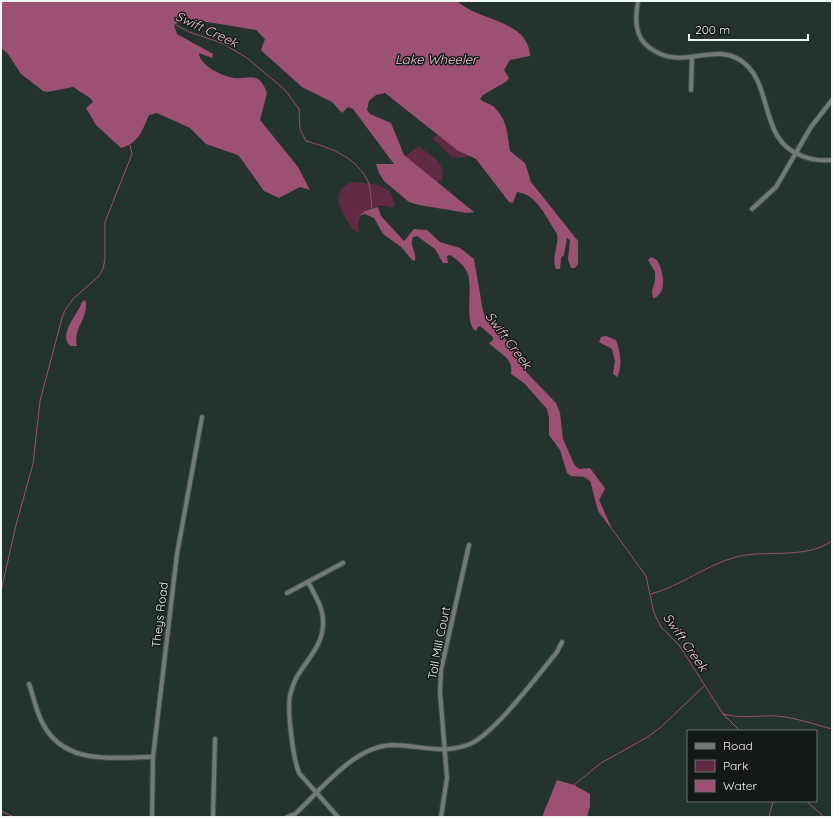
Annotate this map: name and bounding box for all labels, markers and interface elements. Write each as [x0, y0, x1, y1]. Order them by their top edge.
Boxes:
water label: Swift Creek [173, 8, 242, 51]
scale bar [689, 16, 808, 42]
text: 200 m [695, 22, 730, 37]
water label: Lake Wheeler [395, 51, 479, 67]
water label: Swift Creek [482, 308, 536, 373]
street label: Theys Road [148, 581, 171, 649]
street label: Toll Mill Court [424, 605, 453, 681]
water label: Swift Creek [660, 610, 712, 675]
legend [687, 730, 817, 802]
text: Road [723, 738, 753, 753]
text: Park [723, 758, 748, 773]
text: Water [723, 778, 758, 793]

